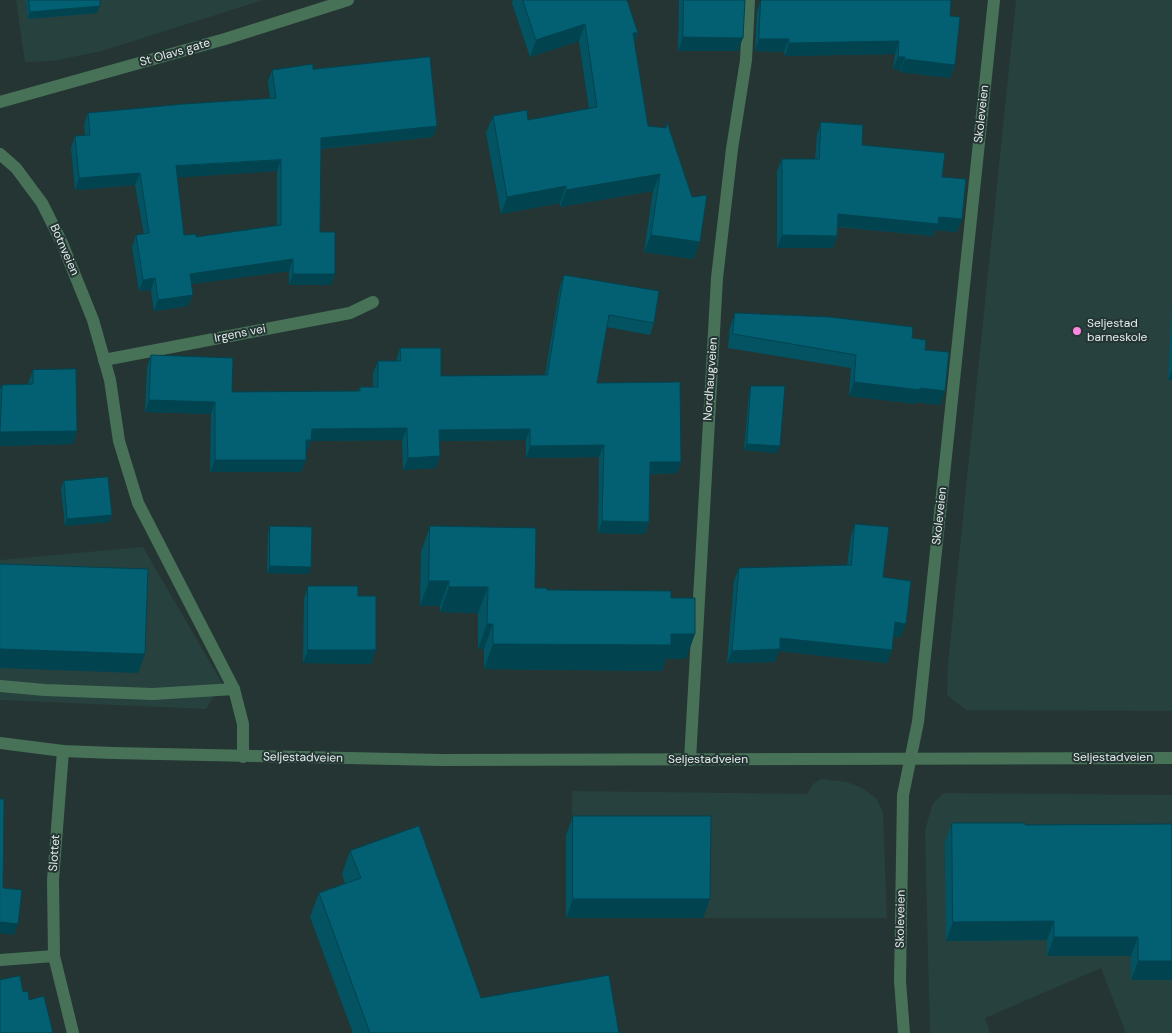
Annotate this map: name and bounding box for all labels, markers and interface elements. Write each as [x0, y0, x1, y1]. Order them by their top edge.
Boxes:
street label: St Olavs gate [138, 36, 212, 70]
street label: Skoleveien [972, 84, 992, 144]
street label: Botnveien [46, 222, 82, 278]
place label: Seljestad barneskole [1087, 317, 1147, 345]
street label: Irgens vei [213, 322, 267, 346]
marker: Seljestad barneskole [1071, 325, 1083, 337]
street label: Nordhaugveien [701, 337, 721, 421]
street label: Skoleveien [930, 486, 950, 546]
street label: Seljestadveien [263, 750, 343, 766]
street label: Seljestadveien [1073, 751, 1153, 765]
street label: Seljestadveien [668, 753, 748, 767]
street label: Slottet [47, 834, 63, 872]
street label: Skoleveien [893, 890, 909, 948]

